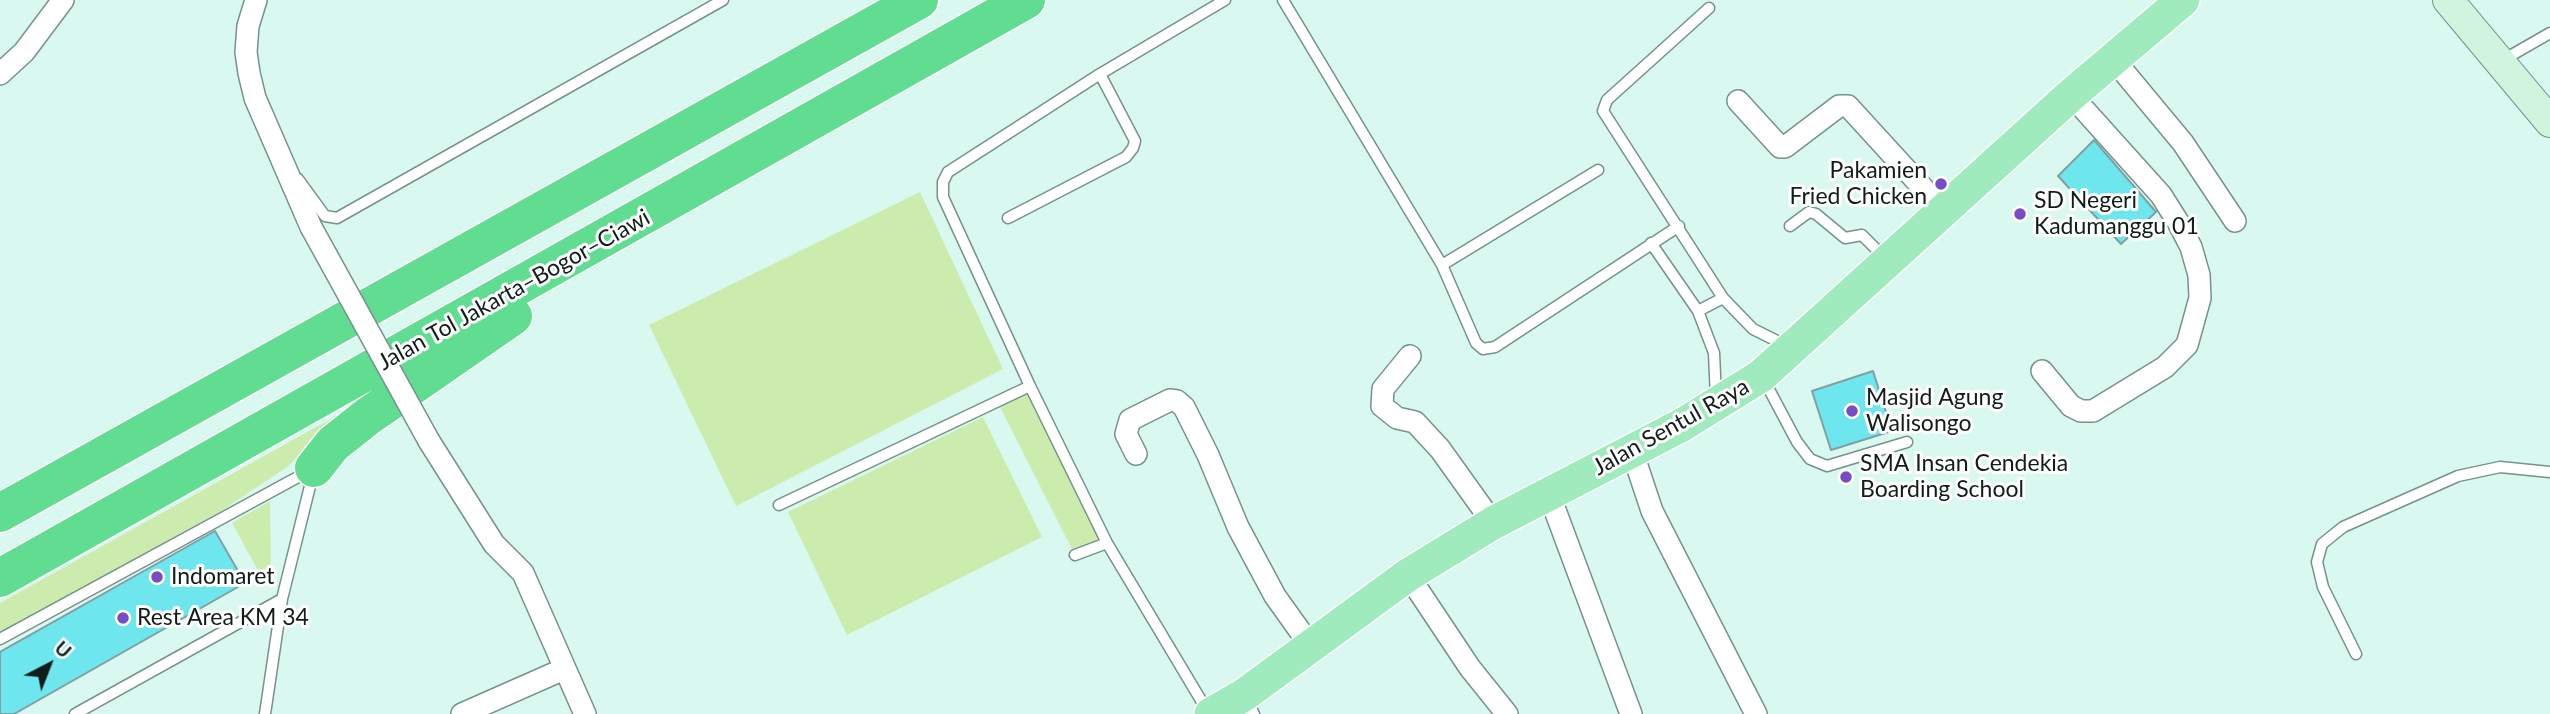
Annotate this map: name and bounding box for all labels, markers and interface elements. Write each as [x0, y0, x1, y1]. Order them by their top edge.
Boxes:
place label: Pakamien Fried Chicken [1789, 157, 1927, 211]
marker: Pakamien Fried Chicken [1933, 176, 1949, 192]
place label: SD Negeri Kadumanggu 01 [2034, 187, 2199, 241]
street label: Jalan Tol Jakarta–Bogor–Ciawi [373, 204, 655, 376]
marker: SD Negeri Kadumanggu 01 [2012, 206, 2028, 222]
street label: Jalan Sentul Raya [1588, 373, 1754, 481]
place label: Masjid Agung Walisongo [1866, 384, 2003, 438]
marker: Masjid Agung Walisongo [1844, 403, 1860, 419]
place label: SMA Insan Cendekia Boarding School [1860, 450, 2068, 504]
marker: SMA Insan Cendekia Boarding School [1838, 469, 1854, 485]
place label: Indomaret [171, 563, 275, 591]
marker: Indomaret [149, 569, 165, 585]
place label: Rest Area KM 34 [137, 604, 309, 632]
marker: Rest Area KM 34 [115, 610, 131, 626]
north arrow [14, 630, 84, 700]
text: U [50, 636, 76, 662]

